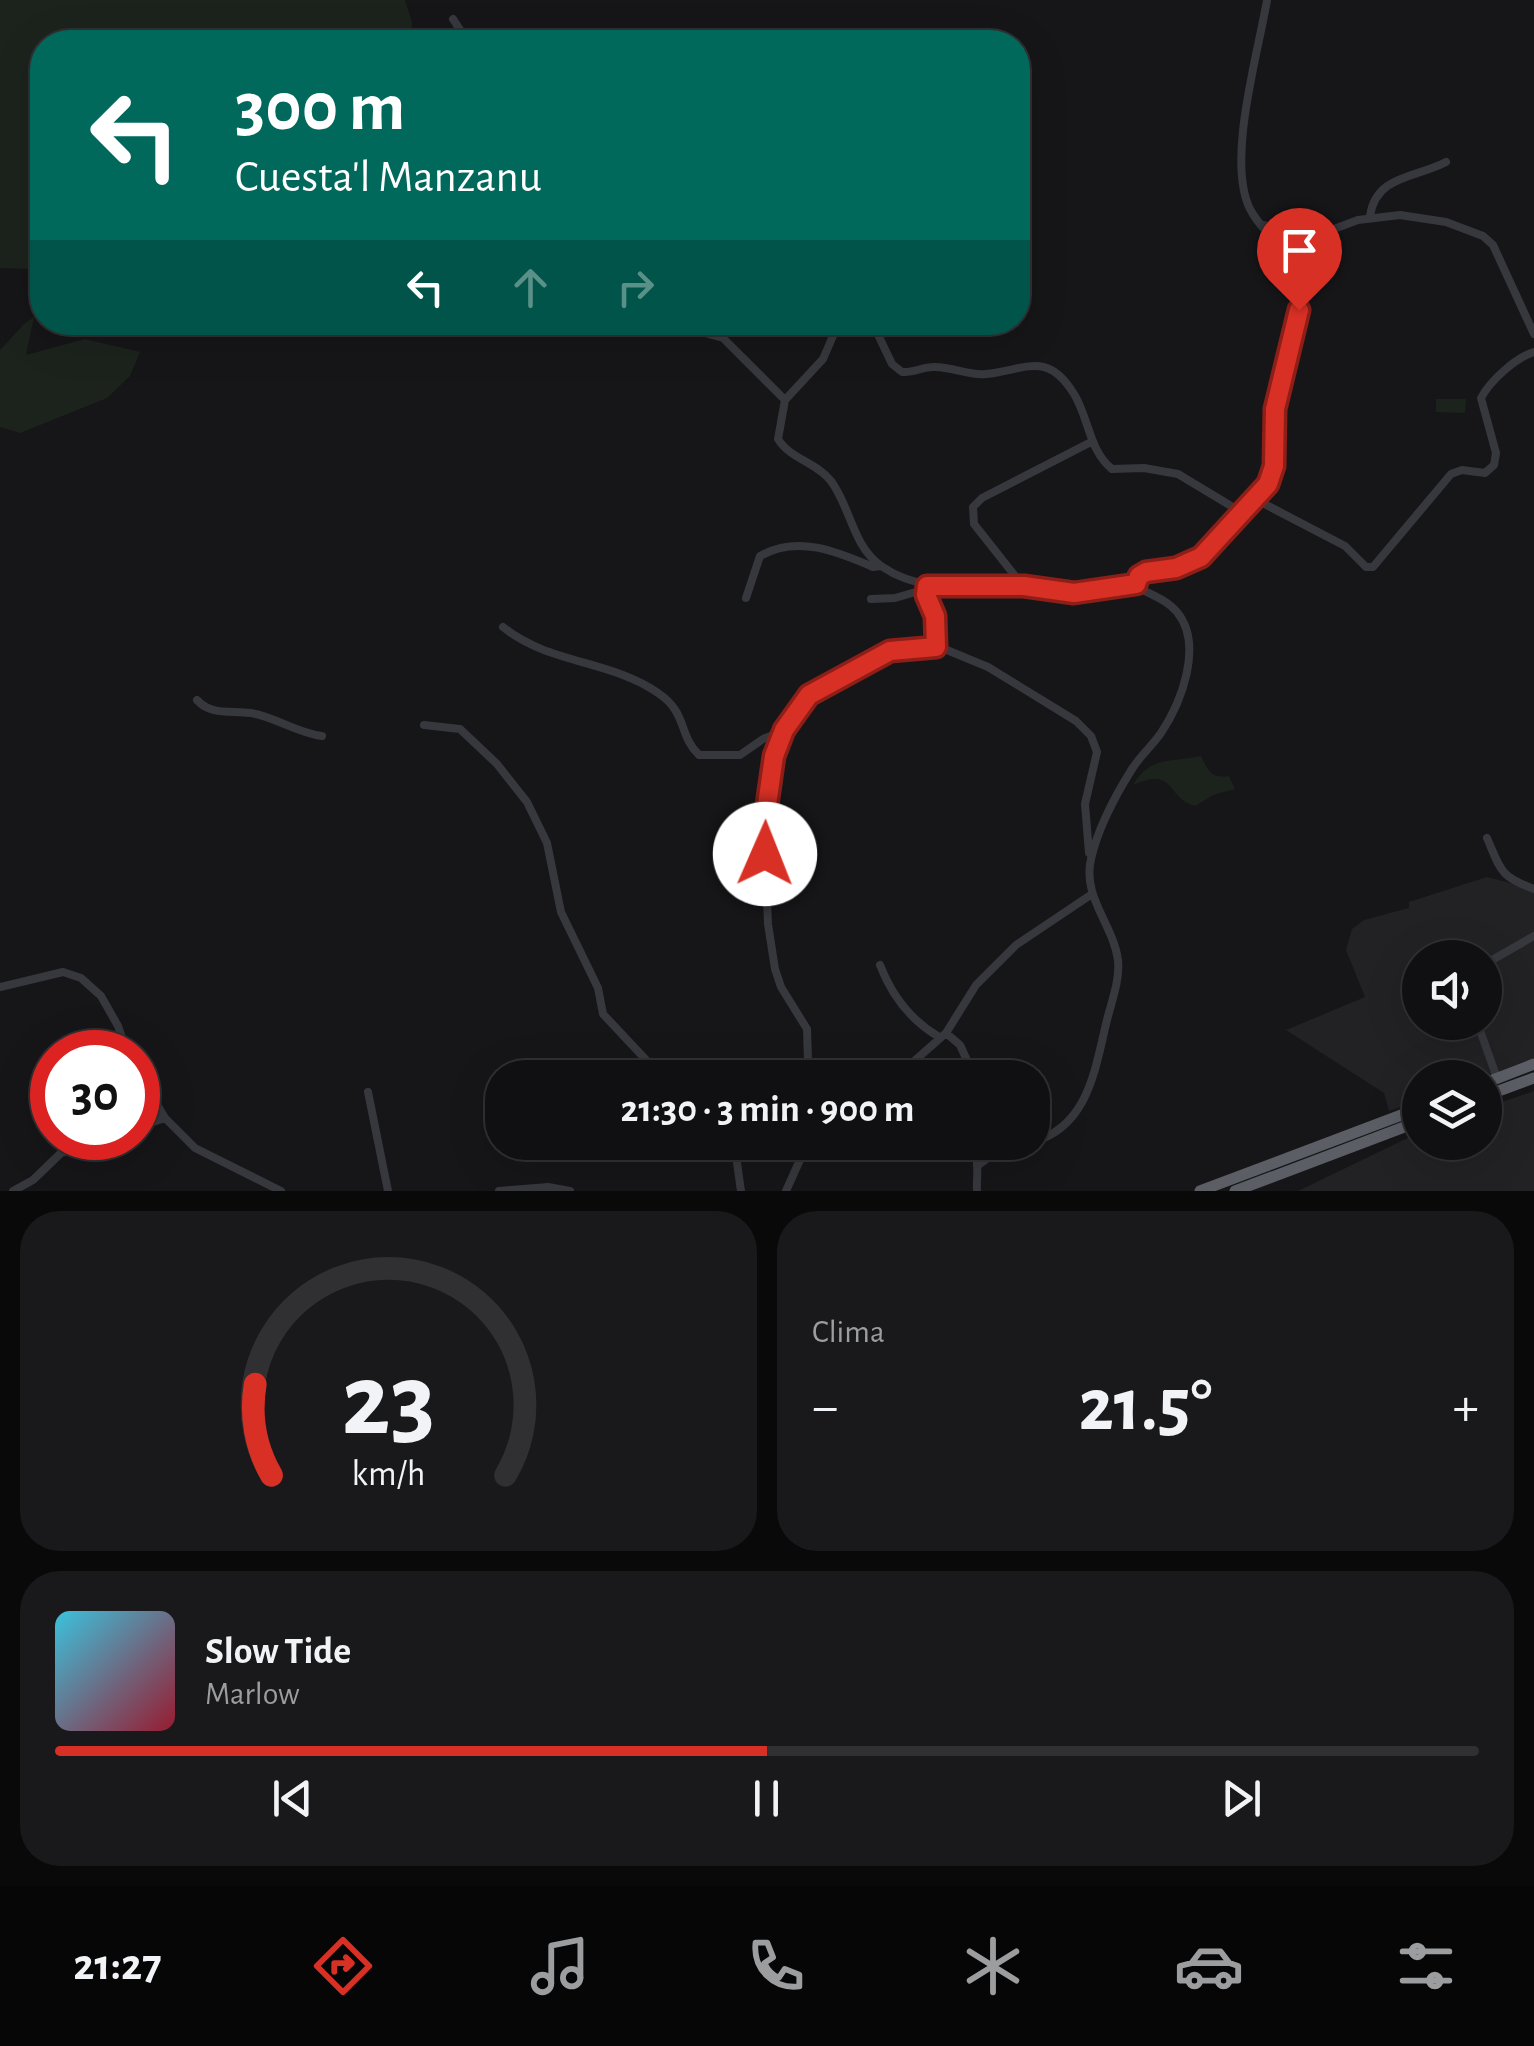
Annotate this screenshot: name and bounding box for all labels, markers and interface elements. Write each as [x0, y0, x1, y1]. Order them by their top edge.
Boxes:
icon: left [70, 70, 200, 200]
text: 300 m [235, 73, 405, 143]
text: Cuesta'l Manzanu [235, 155, 542, 200]
pin [1257, 208, 1342, 311]
icon: arrive [1272, 223, 1327, 278]
icon: left [398, 260, 453, 315]
icon: ahead [503, 260, 558, 315]
icon: right [608, 260, 663, 315]
position arrow [713, 802, 817, 906]
map controls [1402, 940, 1502, 1160]
button: sound [1402, 940, 1502, 1040]
speed limit sign: 30 [30, 1030, 160, 1160]
button: layers [1402, 1060, 1502, 1160]
text: 21:30 · 3 min · 900 m [621, 1091, 914, 1129]
text: Clima [812, 1316, 885, 1348]
text: 23 [342, 1350, 435, 1454]
text: 21.5° [1079, 1369, 1212, 1444]
text: − [812, 1380, 838, 1435]
text: + [1453, 1380, 1479, 1435]
text: km/h [352, 1456, 425, 1492]
text: Slow Tide [205, 1633, 351, 1671]
text: Marlow [205, 1678, 300, 1710]
icon: previous [265, 1771, 320, 1826]
icon: pause [739, 1771, 794, 1826]
icon: next [1214, 1771, 1269, 1826]
icon: directions [308, 1931, 378, 2001]
icon: music [525, 1931, 595, 2001]
icon: phone [741, 1931, 811, 2001]
icon: climate [958, 1931, 1028, 2001]
icon: car [1174, 1931, 1244, 2001]
icon: filters [1391, 1931, 1461, 2001]
text: 21:27 [73, 1943, 162, 1988]

